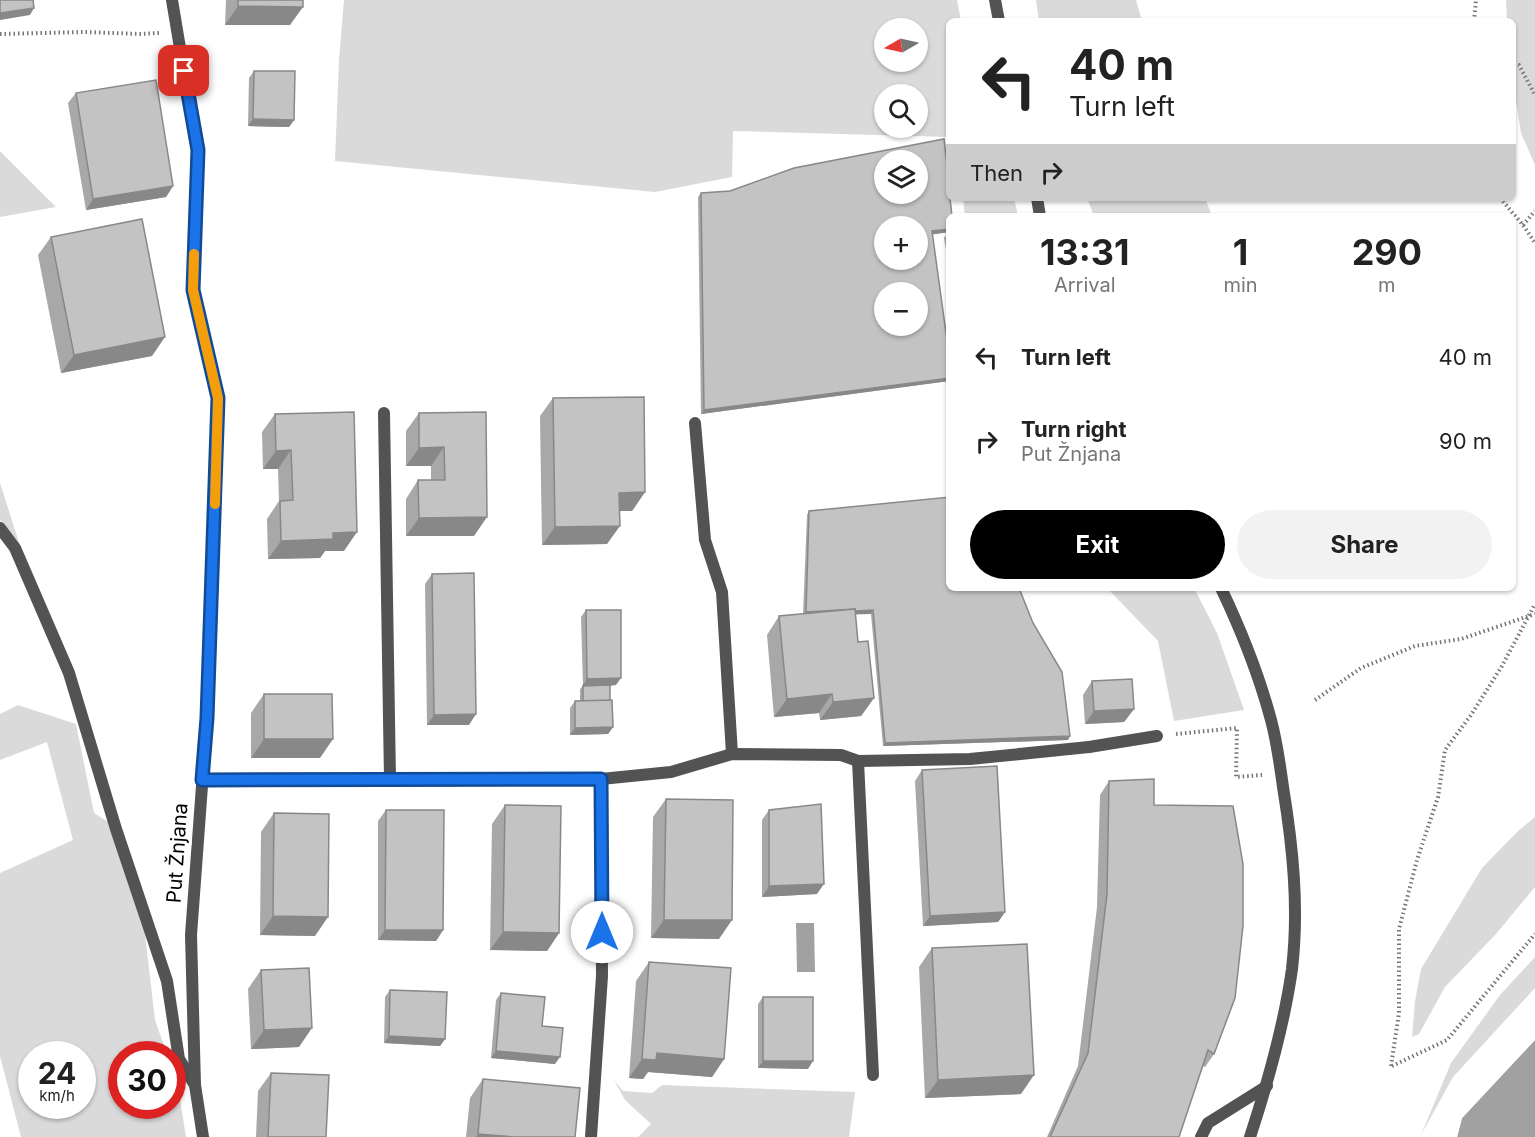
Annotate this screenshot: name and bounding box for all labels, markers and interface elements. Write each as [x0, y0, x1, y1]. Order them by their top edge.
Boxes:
north arrow [874, 18, 928, 72]
map controls [874, 18, 928, 336]
text: 40 m [1069, 39, 1174, 90]
icon: left [970, 42, 1048, 120]
pin [158, 45, 209, 96]
icon: arrive [167, 54, 200, 87]
button: search [874, 84, 928, 138]
text: Turn left [1069, 90, 1175, 123]
button: layers [874, 150, 928, 204]
icon: right [1035, 156, 1068, 189]
text: Then [970, 160, 1023, 186]
button: + [874, 216, 928, 270]
text: 13:31 [1040, 230, 1130, 274]
text: 1 [1233, 230, 1248, 274]
text: 290 [1352, 230, 1422, 274]
text: Arrival [1054, 273, 1116, 297]
text: min [1223, 273, 1258, 297]
text: m [1378, 273, 1396, 297]
button: − [874, 282, 928, 336]
icon: left [970, 341, 1003, 374]
text: Turn left [1021, 344, 1111, 370]
text: 40 m [1438, 344, 1492, 370]
text: Turn right [1021, 416, 1127, 442]
icon: right [970, 425, 1003, 458]
text: 90 m [1439, 428, 1492, 454]
text: Put Žnjana [1021, 442, 1121, 466]
button: Exit [970, 510, 1225, 579]
button: Share [1237, 510, 1492, 579]
street label: Put Žnjana [161, 802, 192, 904]
position arrow [570, 900, 634, 964]
speed limit sign: 30 [108, 1041, 186, 1119]
text: 24 [38, 1055, 76, 1091]
text: km/h [39, 1086, 75, 1105]

